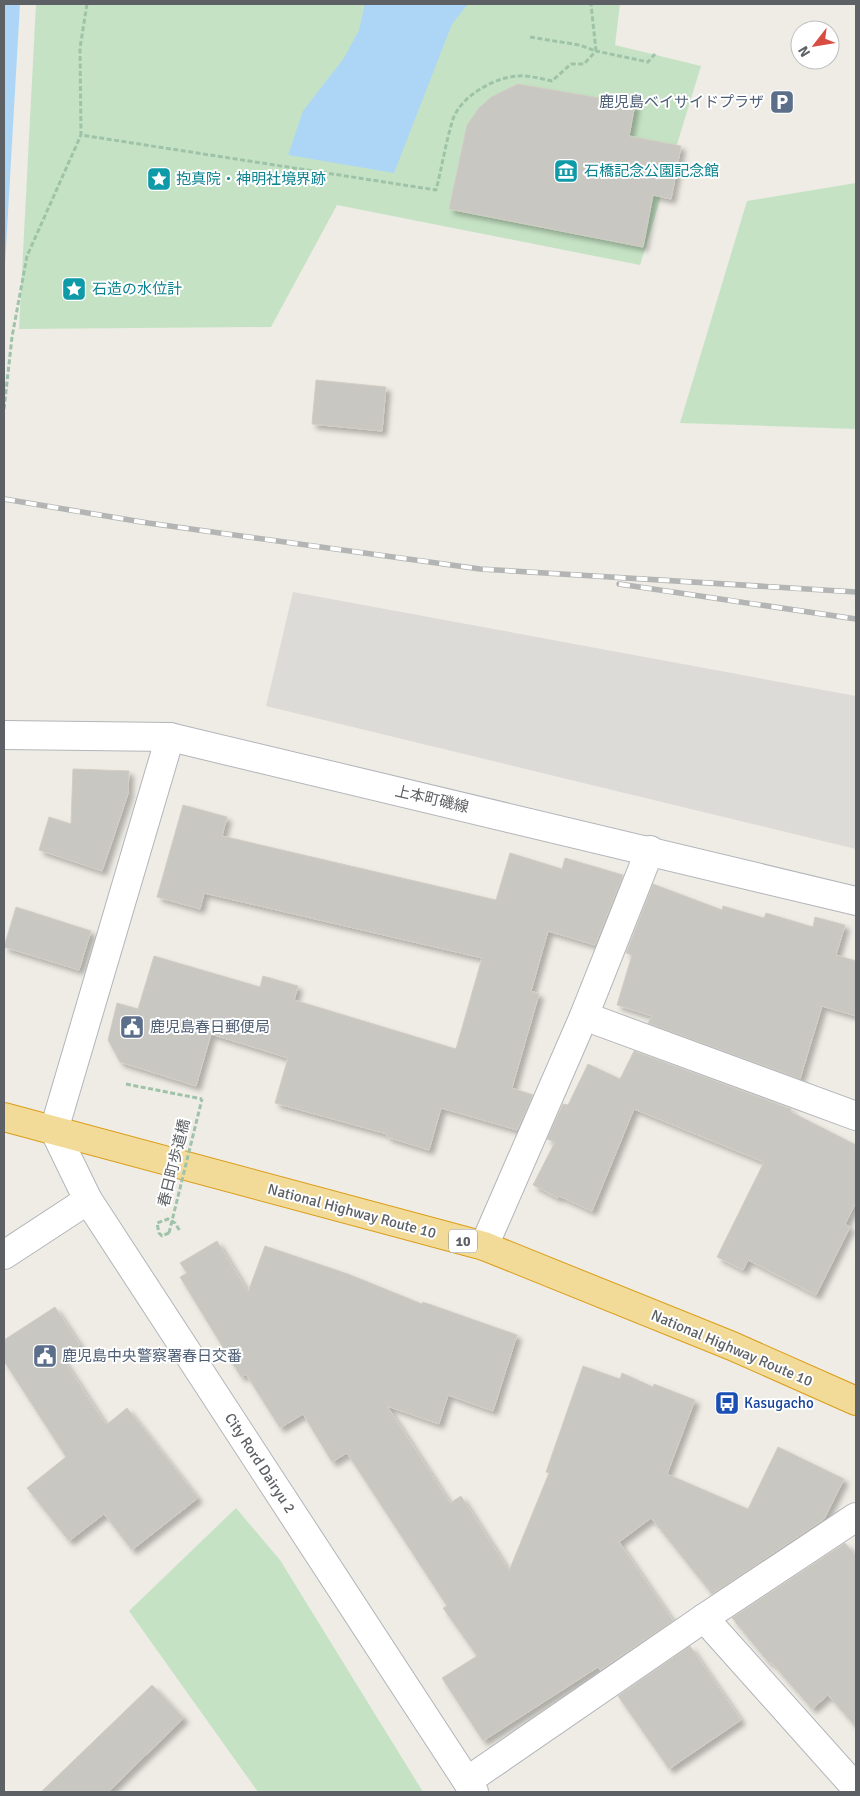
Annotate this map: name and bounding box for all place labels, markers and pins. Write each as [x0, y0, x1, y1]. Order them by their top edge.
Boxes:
parking icon: 鹿児島ベイサイドプラザ [769, 89, 795, 115]
place label: 鹿児島ベイサイドプラザ [599, 93, 764, 111]
museum icon: 石橋記念公園記念館 [553, 158, 579, 184]
place label: 石橋記念公園記念館 [584, 162, 719, 180]
place icon: 抱真院・神明社境界跡 [146, 166, 172, 192]
place label: 抱真院・神明社境界跡 [176, 170, 326, 188]
place icon: 石造の水位計 [61, 276, 87, 302]
place label: 石造の水位計 [92, 280, 182, 298]
public building icon: 鹿児島春日郵便局 [119, 1014, 145, 1040]
place label: 鹿児島春日郵便局 [150, 1018, 270, 1036]
public building icon: 鹿児島中央警察署春日交番 [32, 1343, 58, 1369]
place label: 鹿児島中央警察署春日交番 [62, 1347, 242, 1365]
bus stop icon: Kasugacho [714, 1390, 740, 1416]
place label: Kasugacho [744, 1394, 814, 1412]

